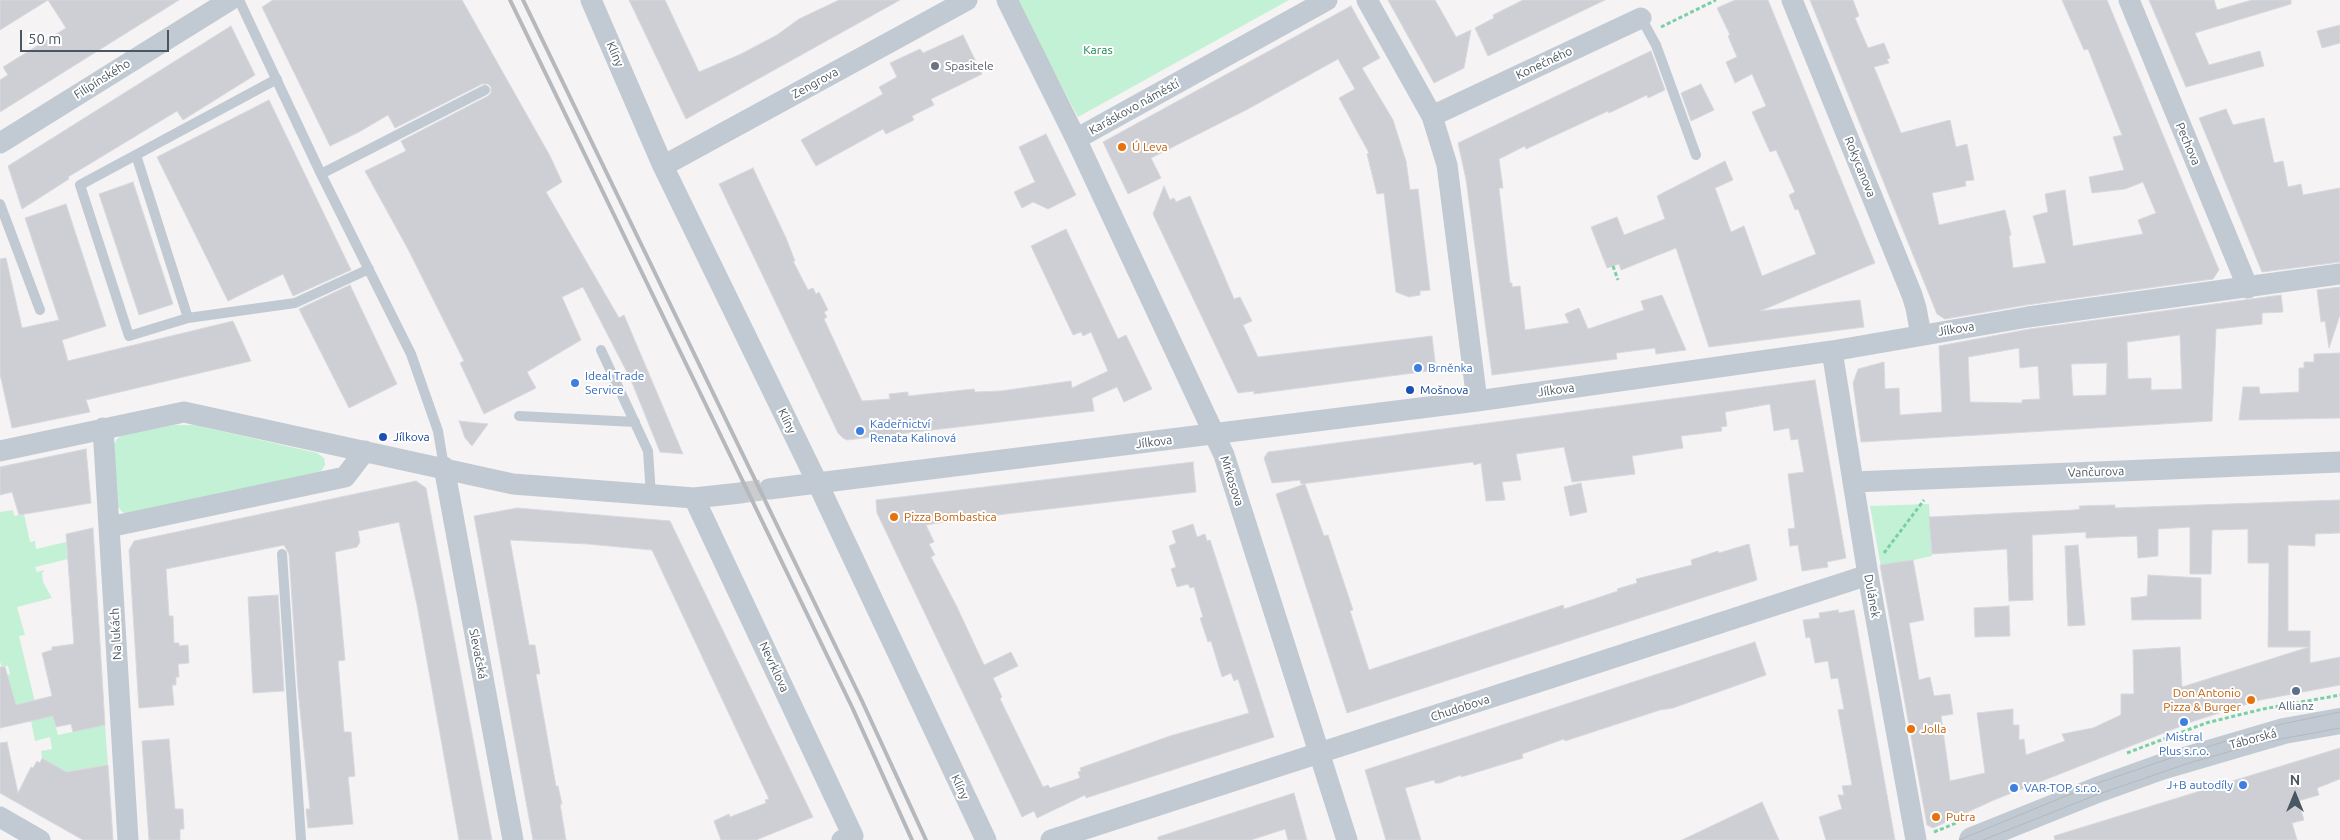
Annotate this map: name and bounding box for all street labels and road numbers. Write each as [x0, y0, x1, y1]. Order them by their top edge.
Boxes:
street label: Klíny [603, 39, 627, 69]
street label: Konečného [1514, 44, 1574, 82]
street label: Filipínského [71, 56, 133, 102]
street label: Zengrova [789, 64, 841, 102]
street label: Karáskovo náměstí [1087, 76, 1181, 138]
street label: Pechova [2173, 120, 2203, 168]
street label: Rokycanova [1841, 135, 1879, 199]
street label: Jílkova [1937, 319, 1975, 339]
street label: Jílkova [1537, 380, 1575, 400]
street label: Klíny [775, 406, 799, 436]
street label: Jílkova [1135, 433, 1173, 451]
street label: Mrkosova [1217, 454, 1247, 508]
street label: Vančurova [2068, 464, 2124, 480]
street label: Dulánek [1861, 573, 1883, 619]
street label: Na lukách [107, 608, 125, 660]
street label: Slevačská [466, 628, 490, 680]
street label: Nevrklova [756, 640, 792, 694]
street label: Chudobova [1429, 692, 1491, 724]
street label: Táborská [2228, 726, 2278, 752]
street label: Klíny [948, 772, 972, 802]

